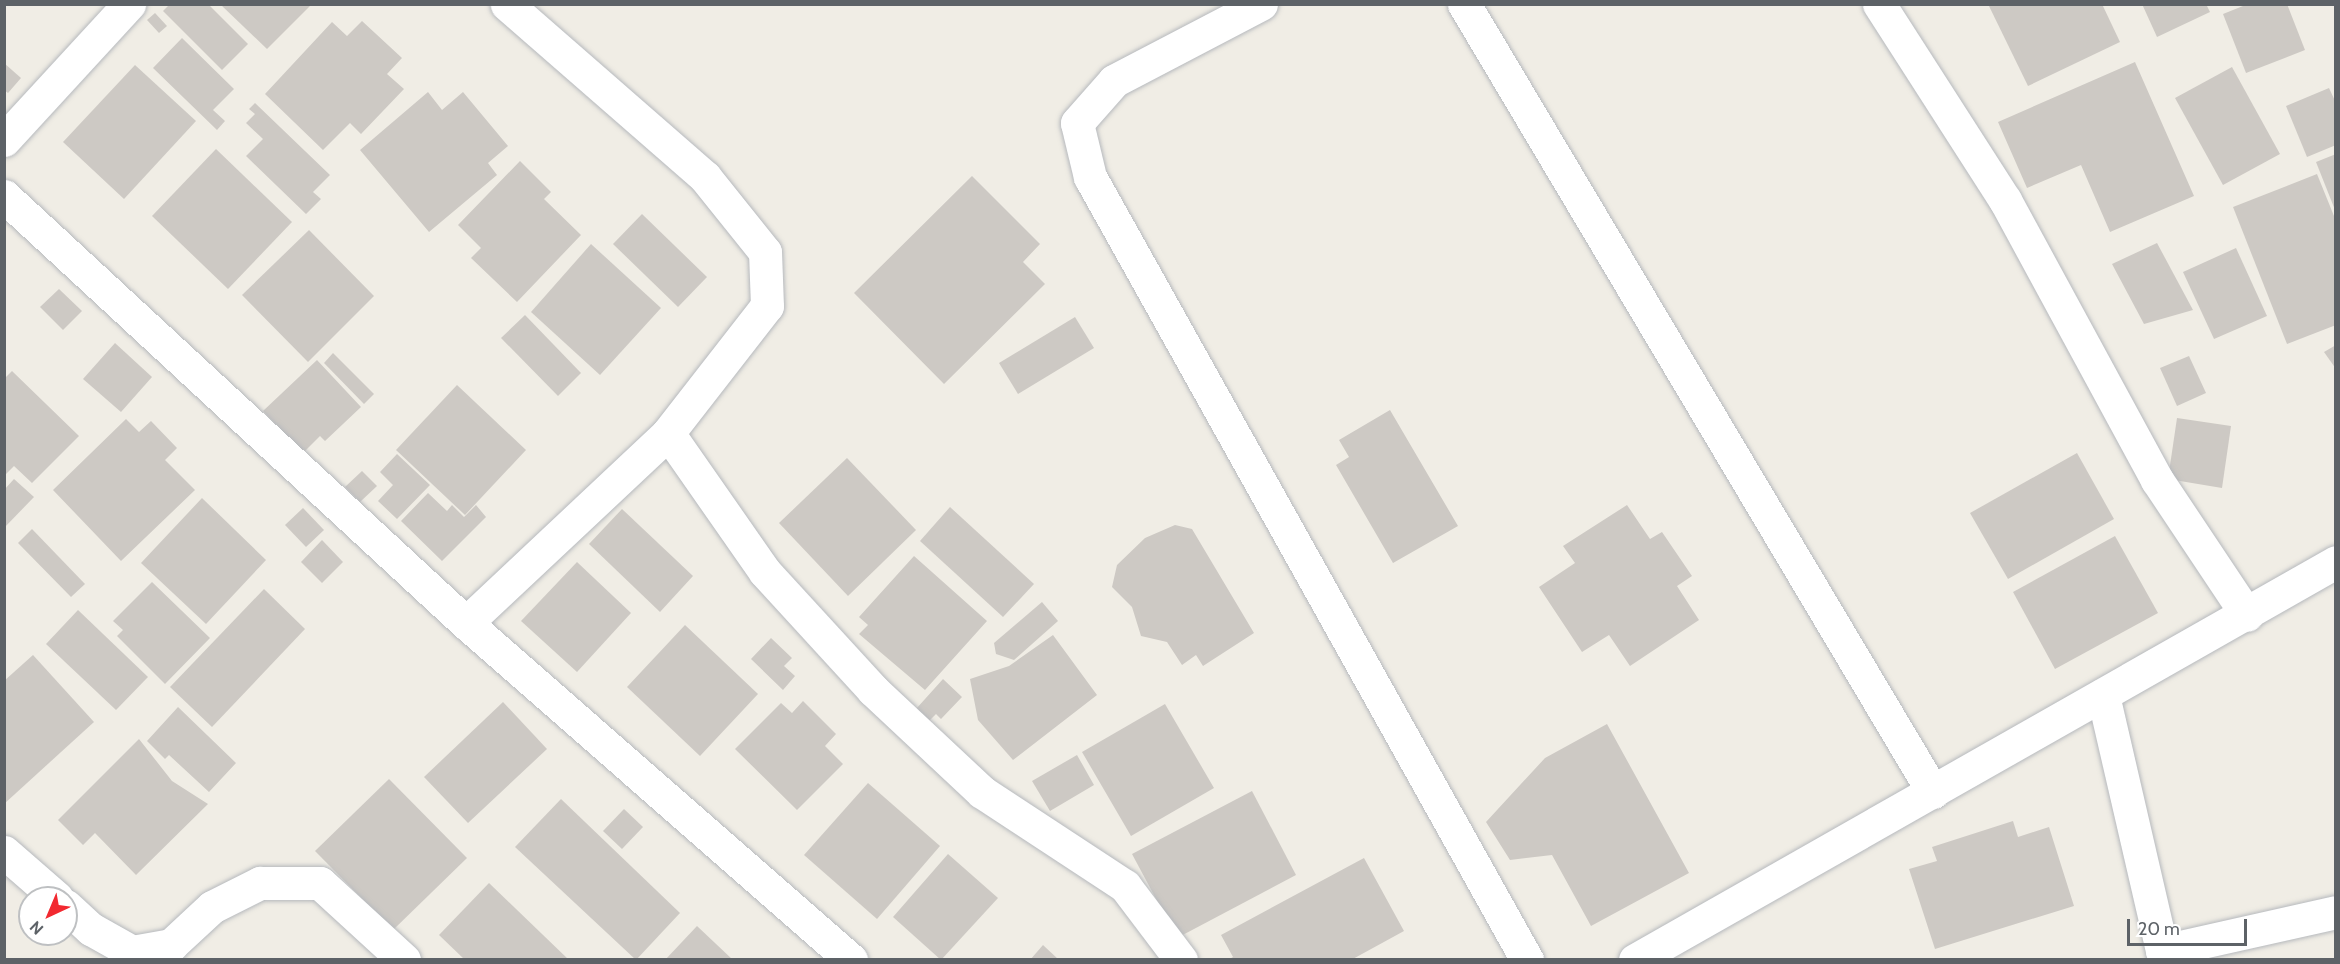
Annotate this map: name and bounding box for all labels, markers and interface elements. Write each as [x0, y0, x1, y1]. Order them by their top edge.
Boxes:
north arrow [18, 886, 78, 946]
scale bar [2130, 907, 2250, 945]
text: N [26, 917, 47, 939]
text: 20 m [2138, 918, 2180, 940]

